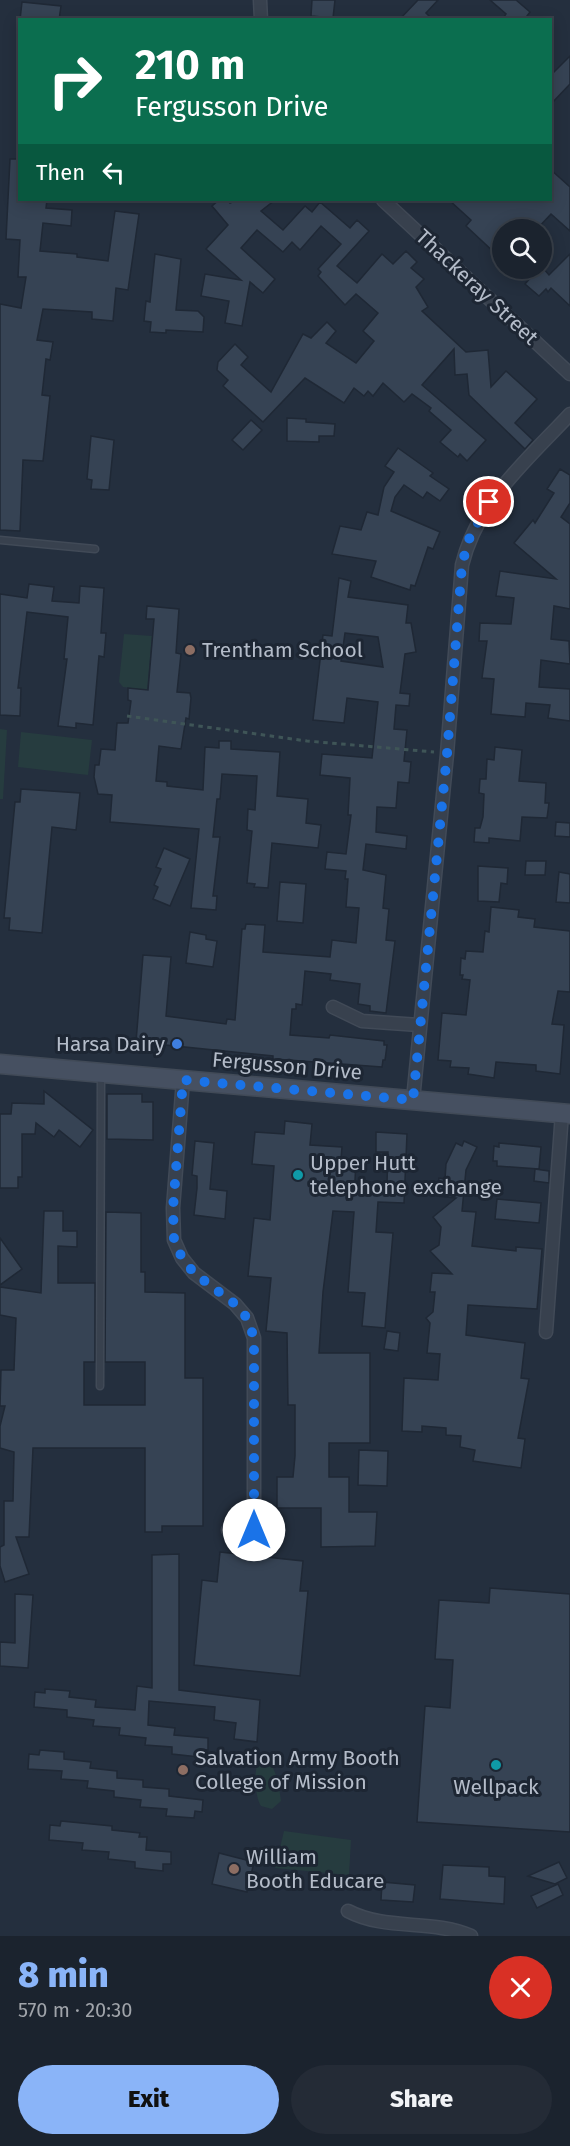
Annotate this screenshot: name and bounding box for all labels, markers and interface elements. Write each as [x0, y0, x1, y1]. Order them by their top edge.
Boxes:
text: 210 m [135, 40, 245, 90]
icon: right [36, 42, 114, 120]
text: Fergusson Drive [135, 91, 329, 123]
icon: left [97, 156, 130, 189]
text: Then [36, 159, 85, 186]
map controls [492, 219, 552, 279]
button: search [492, 219, 552, 279]
street label: Thackeray Street [410, 224, 544, 351]
pin [463, 476, 514, 527]
icon: arrive [472, 485, 505, 518]
place label: Trentham School [202, 637, 363, 663]
marker: Trentham School [183, 643, 197, 657]
place label: Harsa Dairy [56, 1031, 166, 1057]
marker: Harsa Dairy [170, 1037, 184, 1051]
street label: Fergusson Drive [211, 1046, 363, 1086]
place label: Upper Hutt telephone exchange [310, 1150, 502, 1200]
marker: Upper Hutt telephone exchange [291, 1168, 305, 1182]
position arrow [222, 1498, 286, 1562]
place label: Salvation Army Booth College of Mission [195, 1745, 400, 1795]
marker: Wellpack [489, 1758, 503, 1772]
marker: Salvation Army Booth College of Mission [176, 1763, 190, 1777]
place label: Wellpack [453, 1774, 539, 1800]
place label: William Booth Educare [246, 1844, 385, 1894]
marker: William Booth Educare [227, 1862, 241, 1876]
text: 8 min [18, 1953, 109, 1997]
button: close [489, 1956, 552, 2019]
text: 570 m · 20:30 [18, 1998, 132, 2022]
button: Exit [18, 2065, 279, 2134]
button: Share [291, 2065, 552, 2134]

